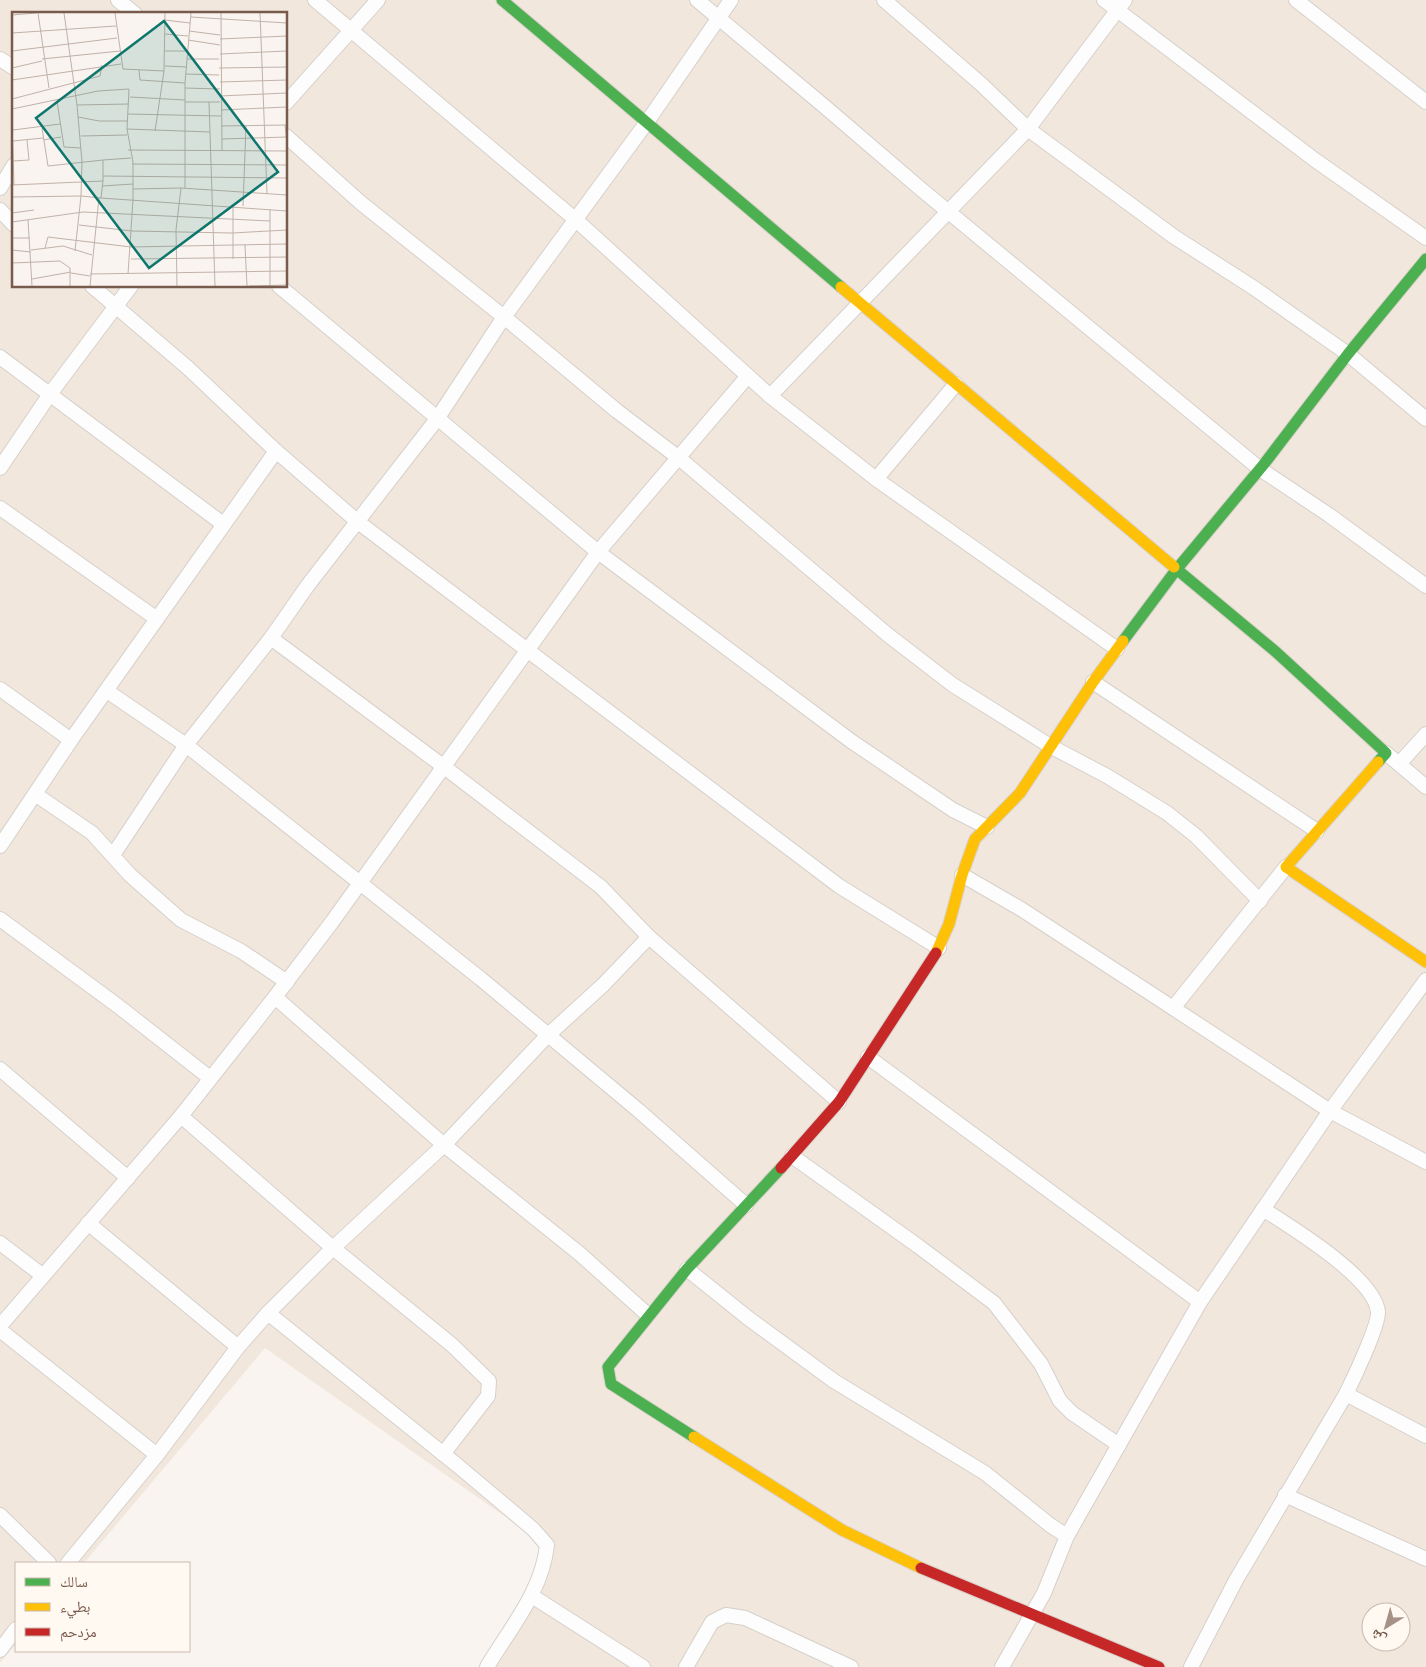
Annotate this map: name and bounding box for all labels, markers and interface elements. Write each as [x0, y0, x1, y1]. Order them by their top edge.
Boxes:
inset map [12, 12, 288, 288]
legend [15, 1562, 190, 1652]
text: سالك [60, 1572, 88, 1591]
text: بطيء [60, 1597, 90, 1619]
north arrow [1361, 1602, 1411, 1652]
text: مزدحم [60, 1622, 97, 1642]
text: ش [1367, 1626, 1390, 1649]

